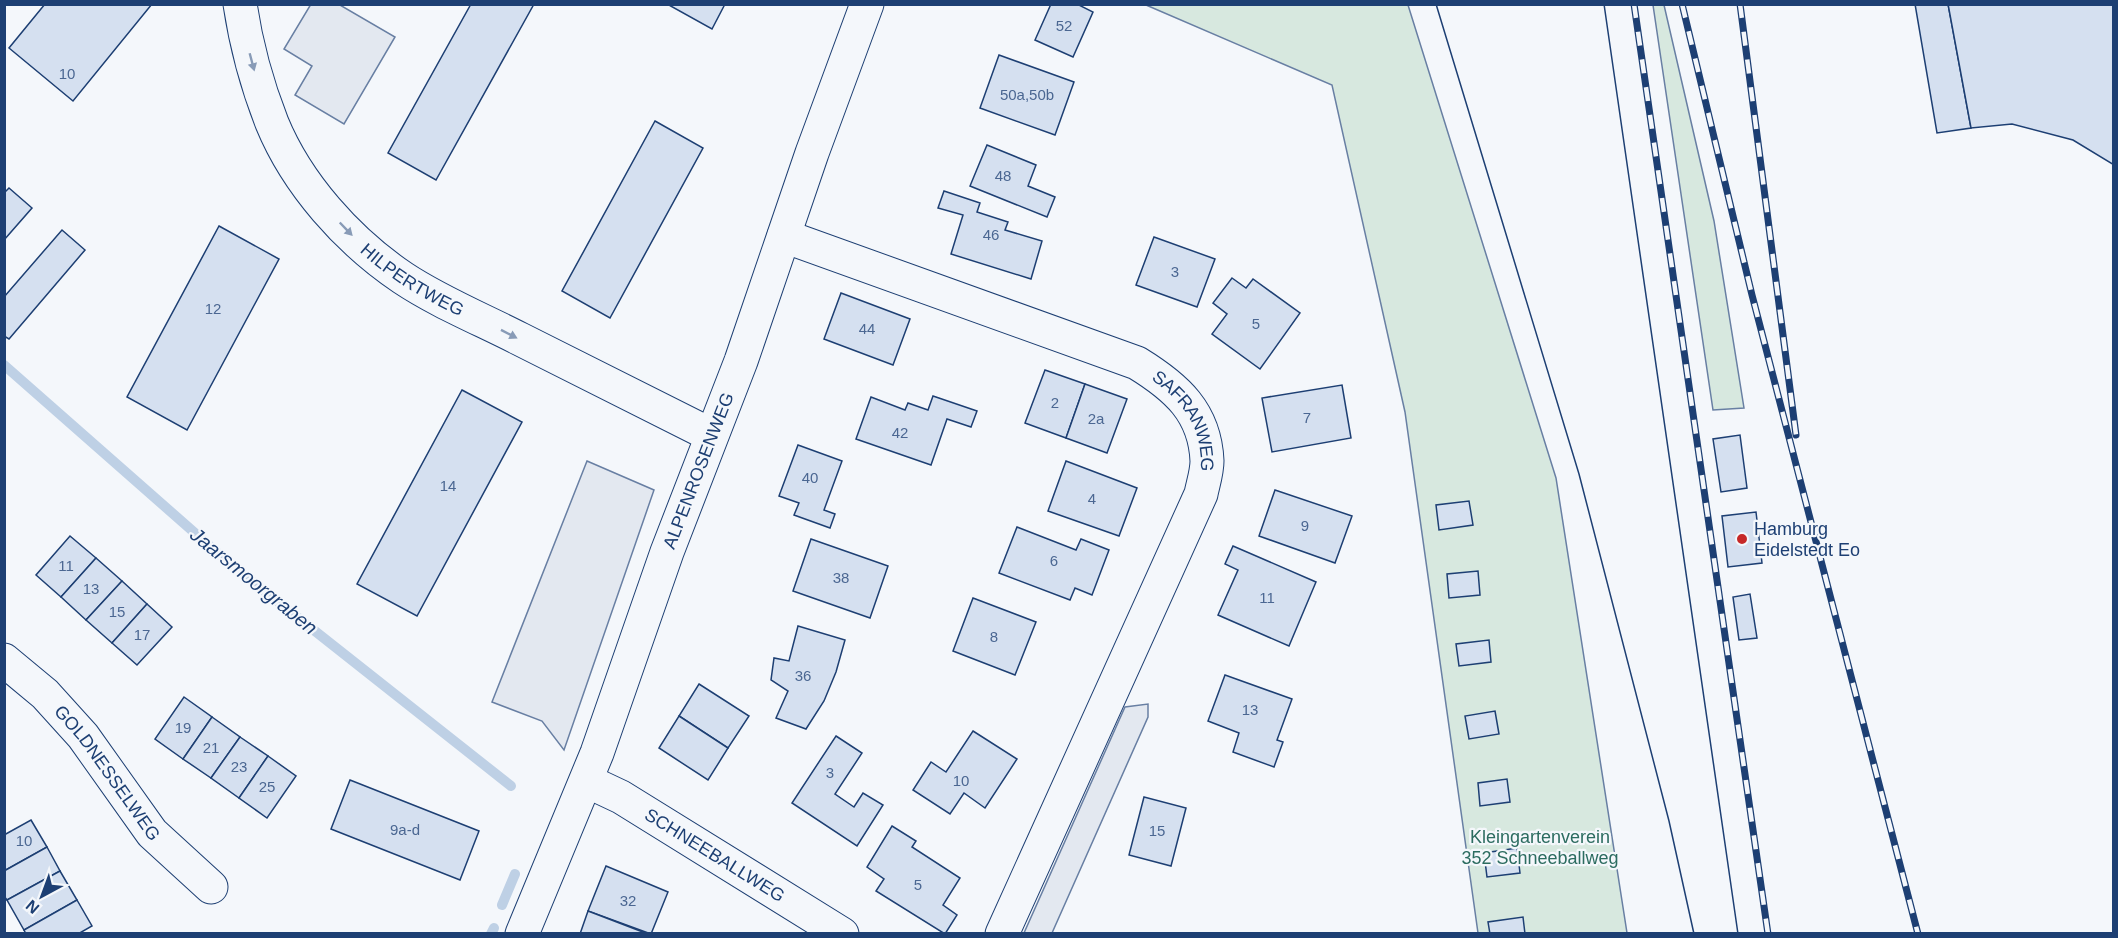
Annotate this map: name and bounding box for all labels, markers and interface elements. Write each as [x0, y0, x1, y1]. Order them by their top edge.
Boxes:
house number: 52 [1056, 17, 1072, 34]
one-way arrow [248, 52, 258, 71]
house number: 10 [59, 65, 75, 82]
house number: 50a,50b [1000, 86, 1054, 103]
house number: 48 [995, 167, 1011, 184]
one-way arrow [339, 222, 353, 237]
house number: 46 [983, 226, 999, 243]
street label: HILPERTWEG [357, 239, 467, 320]
house number: 3 [1171, 263, 1179, 280]
house number: 12 [205, 300, 221, 317]
house number: 5 [1252, 315, 1260, 332]
house number: 44 [859, 320, 875, 337]
one-way arrow [501, 329, 518, 338]
street label: SAFRANWEG [1149, 366, 1217, 472]
street label: ALPENROSENWEG [659, 390, 738, 552]
house number: 2 [1051, 394, 1059, 411]
house number: 7 [1303, 409, 1311, 426]
house number: 2a [1088, 410, 1105, 427]
house number: 42 [892, 424, 908, 441]
house number: 40 [802, 469, 818, 486]
house number: 14 [440, 477, 456, 494]
house number: 4 [1088, 490, 1096, 507]
house number: 9 [1301, 517, 1309, 534]
place label: Hamburg Eidelstedt Eo [1754, 519, 1860, 560]
water label: Jaarsmoorgraben [185, 522, 322, 639]
marker: Hamburg Eidelstedt Eo [1735, 532, 1749, 546]
house number: 6 [1050, 552, 1058, 569]
house number: 11 [58, 557, 74, 574]
house number: 38 [833, 569, 849, 586]
house number: 13 [83, 580, 99, 597]
house number: 11 [1259, 589, 1275, 606]
house number: 15 [109, 603, 125, 620]
house number: 17 [134, 626, 150, 643]
house number: 8 [990, 628, 998, 645]
house number: 36 [795, 667, 811, 684]
street label: GOLDNESSELWEG [50, 701, 164, 844]
house number: 13 [1242, 701, 1258, 718]
house number: 19 [175, 719, 191, 736]
house number: 21 [203, 739, 219, 756]
house number: 23 [231, 758, 247, 775]
house number: 3 [826, 764, 834, 781]
house number: 10 [953, 772, 969, 789]
house number: 25 [259, 778, 275, 795]
street label: SCHNEEBALLWEG [641, 804, 788, 906]
house number: 9a-d [390, 821, 420, 838]
house number: 15 [1149, 822, 1165, 839]
park label: Kleingartenverein 352 Schneeballweg [1461, 827, 1619, 868]
house number: 10 [16, 832, 32, 849]
north arrow [12, 866, 72, 926]
house number: 5 [914, 876, 922, 893]
house number: 32 [620, 892, 636, 909]
text: N [23, 897, 42, 917]

